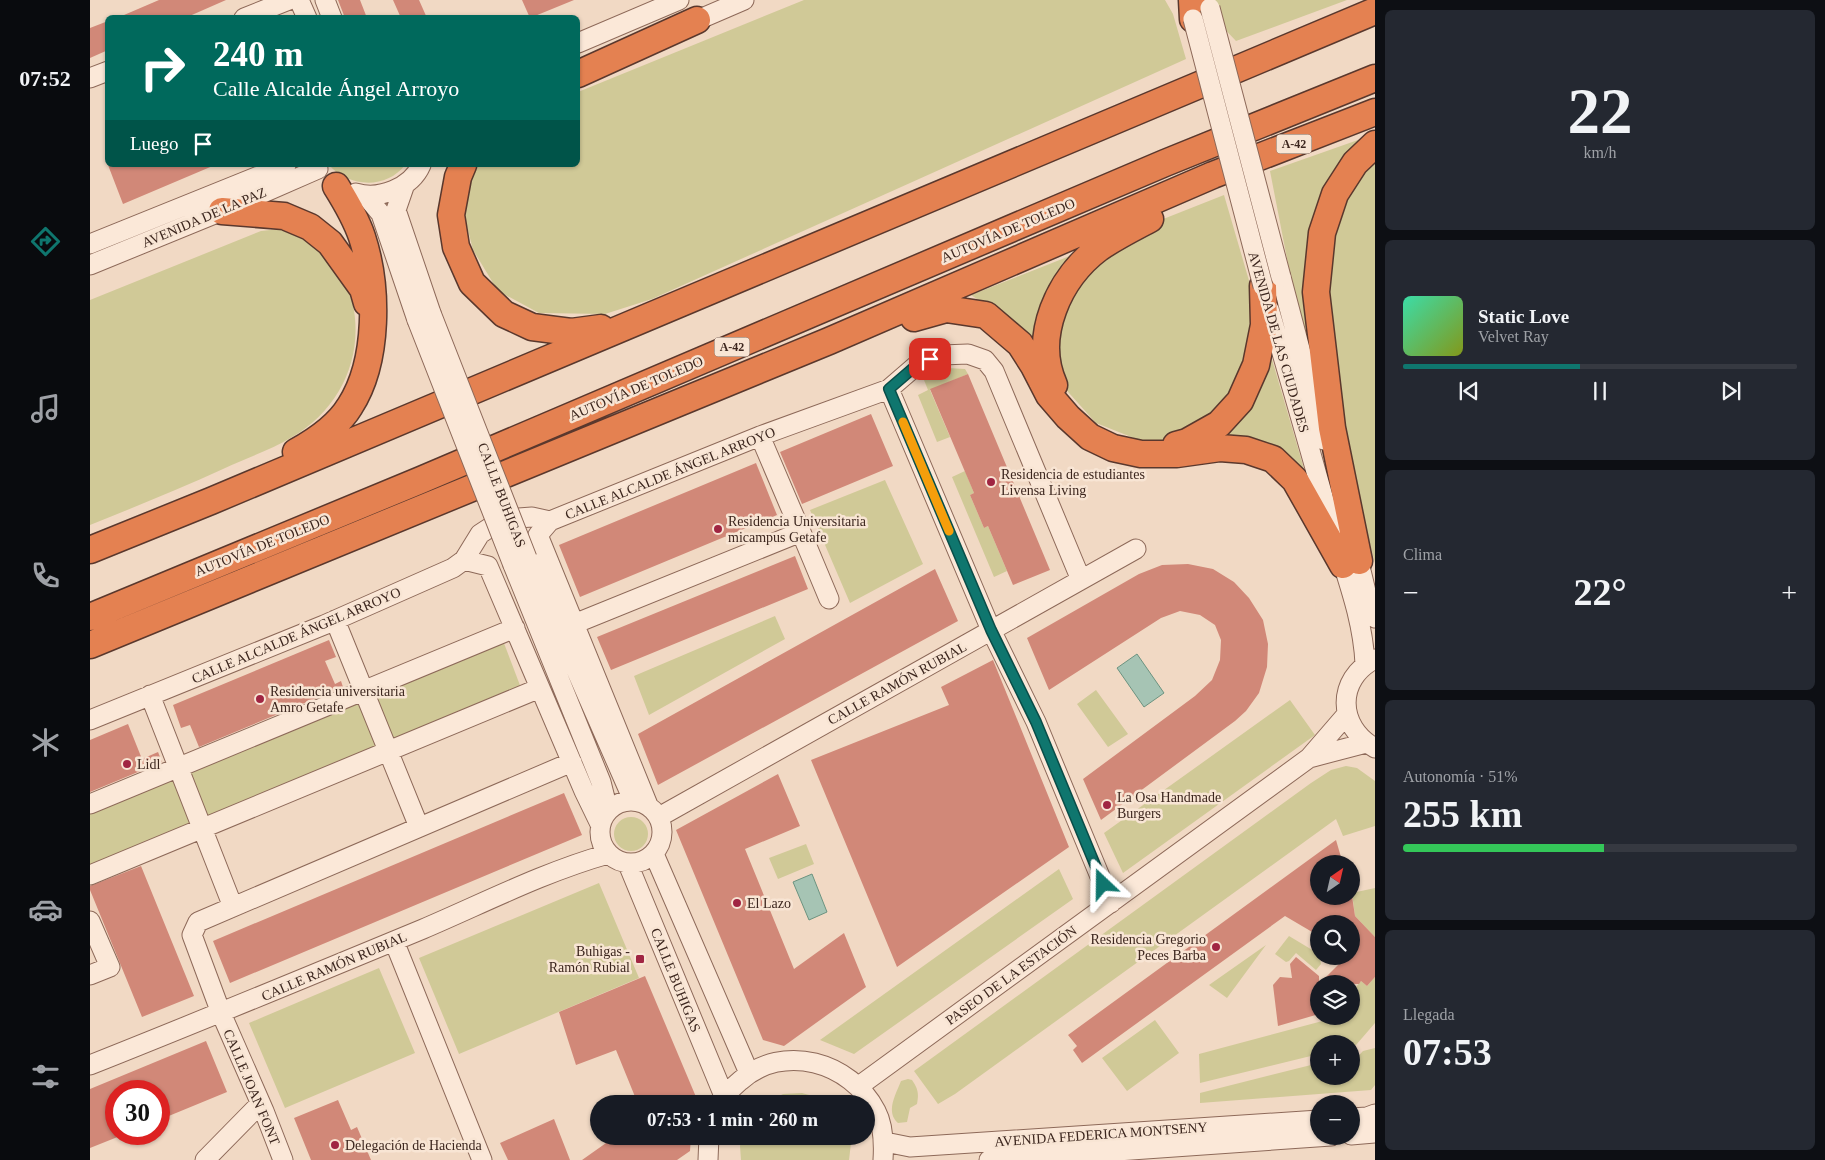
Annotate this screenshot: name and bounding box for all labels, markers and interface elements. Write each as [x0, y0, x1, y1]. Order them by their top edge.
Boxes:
icon: right [130, 35, 195, 100]
text: 240 m [213, 35, 303, 74]
text: 07:52 [19, 66, 71, 91]
text: 22 [1568, 75, 1633, 147]
text: Calle Alcalde Ángel Arroyo [213, 76, 459, 101]
icon: arrive [189, 130, 217, 158]
text: Luego [130, 133, 179, 154]
road number: A-42 [1276, 134, 1312, 154]
text: km/h [1584, 144, 1616, 161]
street label: AVENIDA DE LA PAZ [140, 184, 269, 250]
street label: AUTOVÍA DE TOLEDO [939, 195, 1077, 265]
icon: directions [28, 224, 63, 259]
street label: AVENIDA DE LAS CIUDADES [1245, 250, 1312, 434]
text: Static Love [1478, 306, 1569, 327]
text: Velvet Ray [1478, 328, 1549, 345]
road number: A-42 [714, 338, 750, 357]
pin [909, 338, 951, 380]
icon: arrive [916, 345, 944, 373]
street label: AUTOVÍA DE TOLEDO [567, 353, 705, 423]
icon: previous [1455, 377, 1483, 405]
icon: pause [1586, 377, 1614, 405]
icon: next [1717, 377, 1745, 405]
icon: music [28, 391, 63, 426]
street label: CALLE ALCALDE ÁNGEL ARROYO [562, 423, 778, 523]
street label: CALLE BUHIGAS [475, 441, 528, 550]
place label: Residencia de estudiantes Livensa Living [1001, 467, 1145, 498]
marker: Residencia de estudiantes Livensa Living [985, 476, 997, 488]
street label: AUTOVÍA DE TOLEDO [192, 511, 332, 579]
place label: Residencia Universitaria micampus Getafe [728, 514, 867, 545]
marker: Residencia Universitaria micampus Getafe [712, 523, 724, 535]
text: Clima [1403, 546, 1442, 563]
icon: phone [28, 558, 63, 593]
text: 22° [1573, 571, 1627, 613]
text: − [1403, 577, 1419, 608]
text: + [1781, 577, 1797, 608]
street label: CALLE ALCALDE ÁNGEL ARROYO [189, 584, 403, 686]
street label: CALLE RAMÓN RUBIAL [825, 638, 969, 728]
place label: Residencia universitaria Amro Getafe [270, 684, 406, 715]
marker: Residencia universitaria Amro Getafe [254, 693, 266, 705]
icon: climate [28, 725, 63, 760]
place label: Lidl [137, 757, 160, 772]
marker: Lidl [121, 758, 133, 770]
text: Autonomía · 51% [1403, 768, 1518, 785]
place label: La Osa Handmade Burgers [1117, 790, 1221, 821]
text: 255 km [1403, 793, 1522, 835]
marker: La Osa Handmade Burgers [1101, 799, 1113, 811]
north arrow [1310, 855, 1360, 905]
map controls [1310, 855, 1360, 1145]
position arrow [1076, 857, 1128, 909]
icon: car [28, 892, 63, 927]
place label: El Lazo [747, 896, 791, 911]
marker: El Lazo [731, 897, 743, 909]
button: search [1310, 915, 1360, 965]
street label: PASEO DE LA ESTACIÓN [942, 922, 1080, 1028]
street label: CALLE BUHIGAS [648, 926, 703, 1034]
street label: CALLE RAMÓN RUBIAL [259, 928, 409, 1004]
place label: Residencia Gregorio Peces Barba [1091, 932, 1207, 963]
marker: Residencia Gregorio Peces Barba [1210, 941, 1222, 953]
place label: Buhigas - Ramón Rubial [549, 944, 630, 975]
marker: Buhigas - Ramón Rubial [634, 953, 646, 965]
button: layers [1310, 975, 1360, 1025]
text: Llegada [1403, 1006, 1455, 1023]
street label: CALLE JOAN FONT [220, 1027, 283, 1148]
text: 07:53 [1403, 1031, 1492, 1073]
button: + [1310, 1035, 1360, 1085]
icon: filters [28, 1059, 63, 1094]
speed limit sign: 30 [105, 1080, 170, 1145]
button: − [1310, 1095, 1360, 1145]
text: 07:53 · 1 min · 260 m [647, 1109, 818, 1130]
street label: AVENIDA FEDERICA MONTSENY [994, 1120, 1208, 1149]
place label: Delegación de Hacienda [345, 1138, 483, 1153]
marker: Delegación de Hacienda [329, 1139, 341, 1151]

